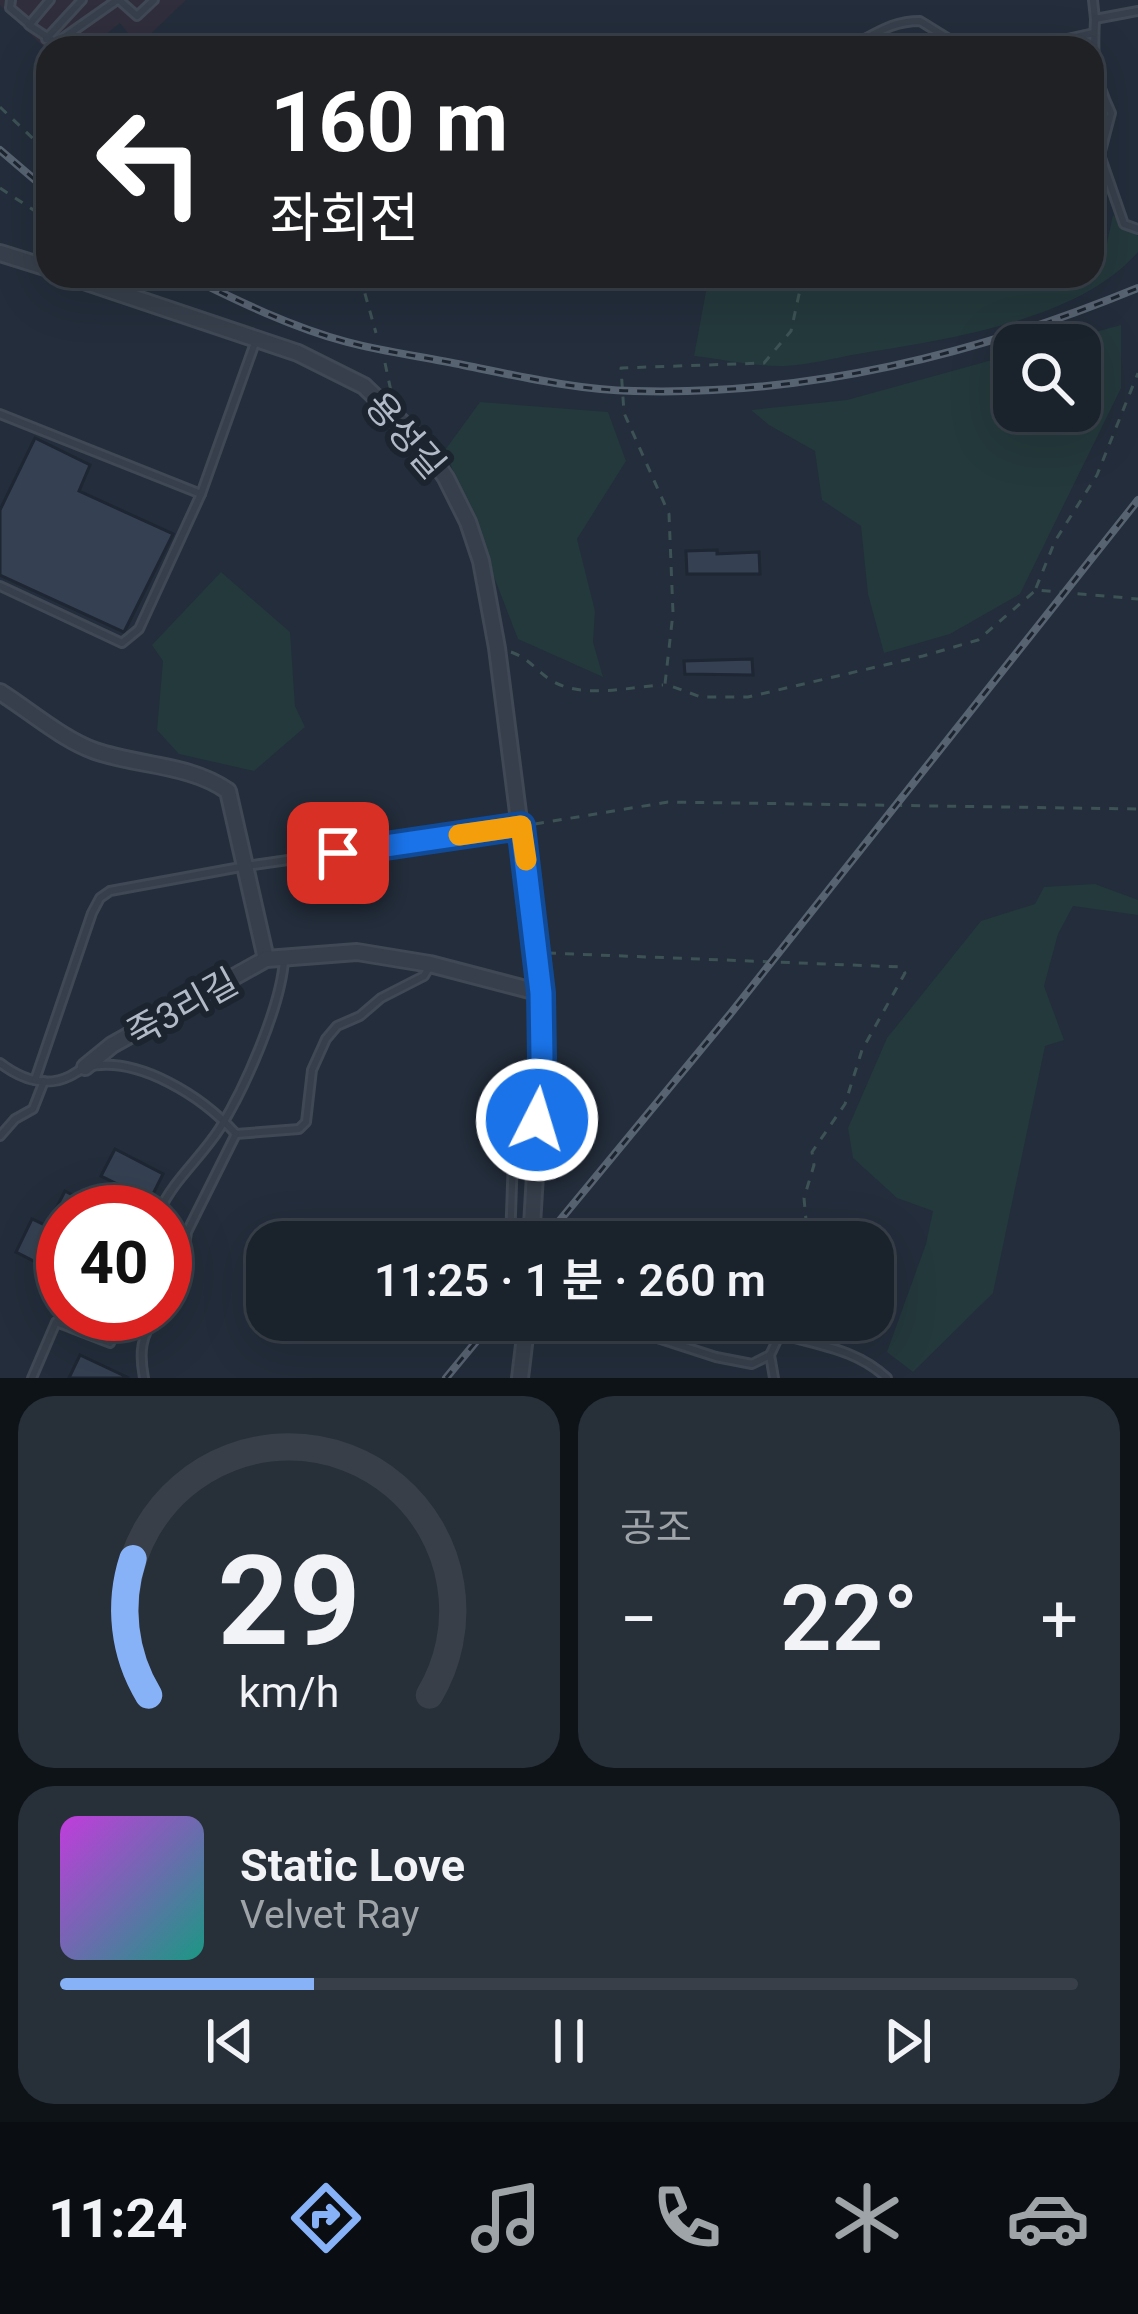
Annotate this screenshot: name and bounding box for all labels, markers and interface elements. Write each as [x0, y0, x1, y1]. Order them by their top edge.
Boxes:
text: 160 m [270, 73, 508, 172]
icon: left [72, 84, 228, 240]
text: 좌회전 [270, 187, 419, 250]
map controls [993, 324, 1101, 432]
button: search [993, 324, 1101, 432]
street label: 용성길 [357, 384, 454, 487]
pin [287, 802, 389, 904]
icon: arrive [305, 820, 371, 886]
street label: 죽3리길 [120, 961, 245, 1055]
position arrow [474, 1057, 600, 1183]
speed limit sign: 40 [36, 1185, 192, 1341]
text: 11:25 · 1 분 · 260 m [374, 1254, 766, 1307]
text: 공조 [620, 1505, 692, 1551]
text: 29 [217, 1528, 361, 1674]
text: 22° [780, 1567, 918, 1672]
text: − [620, 1581, 658, 1658]
text: + [1041, 1581, 1078, 1658]
text: km/h [239, 1667, 339, 1717]
text: Static Love [240, 1839, 465, 1892]
text: Velvet Ray [240, 1892, 419, 1938]
icon: previous [197, 2008, 263, 2074]
icon: pause [536, 2008, 602, 2074]
icon: next [875, 2008, 941, 2074]
icon: directions [284, 2176, 368, 2260]
icon: music [464, 2176, 548, 2260]
icon: phone [645, 2176, 729, 2260]
icon: climate [825, 2176, 909, 2260]
icon: car [1006, 2176, 1090, 2260]
text: 11:24 [48, 2187, 187, 2250]

